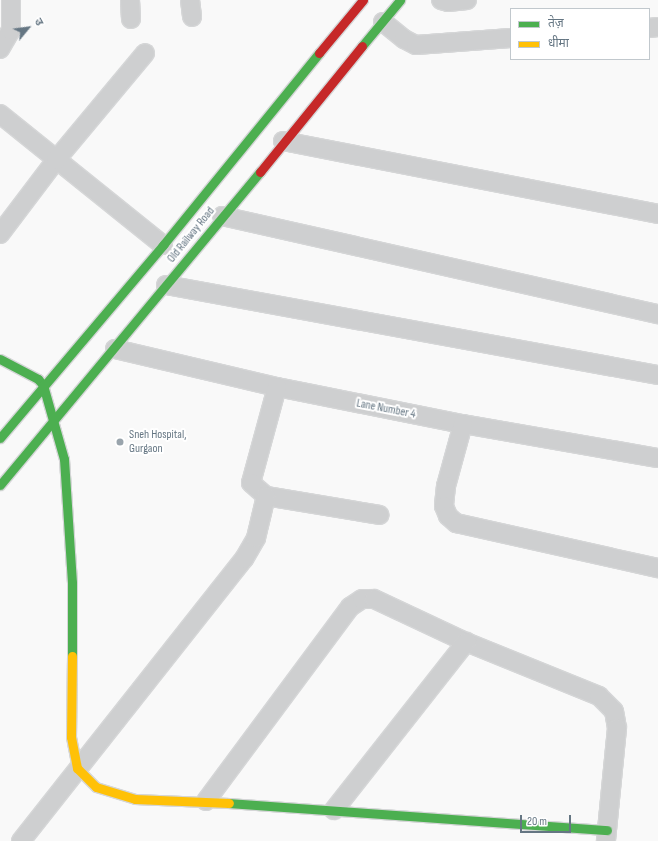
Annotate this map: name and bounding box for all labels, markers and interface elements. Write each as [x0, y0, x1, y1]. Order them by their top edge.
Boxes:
north arrow [8, 8, 48, 48]
legend [510, 8, 650, 60]
text: उ [32, 16, 46, 28]
text: तेज़ [548, 16, 564, 31]
text: धीमा [548, 36, 569, 51]
street label: Old Railway Road [164, 204, 218, 266]
street label: Lane Number 4 [355, 396, 417, 422]
place label: Sneh Hospital, Gurgaon [129, 428, 186, 456]
marker: Sneh Hospital, Gurgaon [114, 436, 126, 448]
scale bar [522, 807, 573, 833]
text: 20 m [527, 814, 547, 829]

